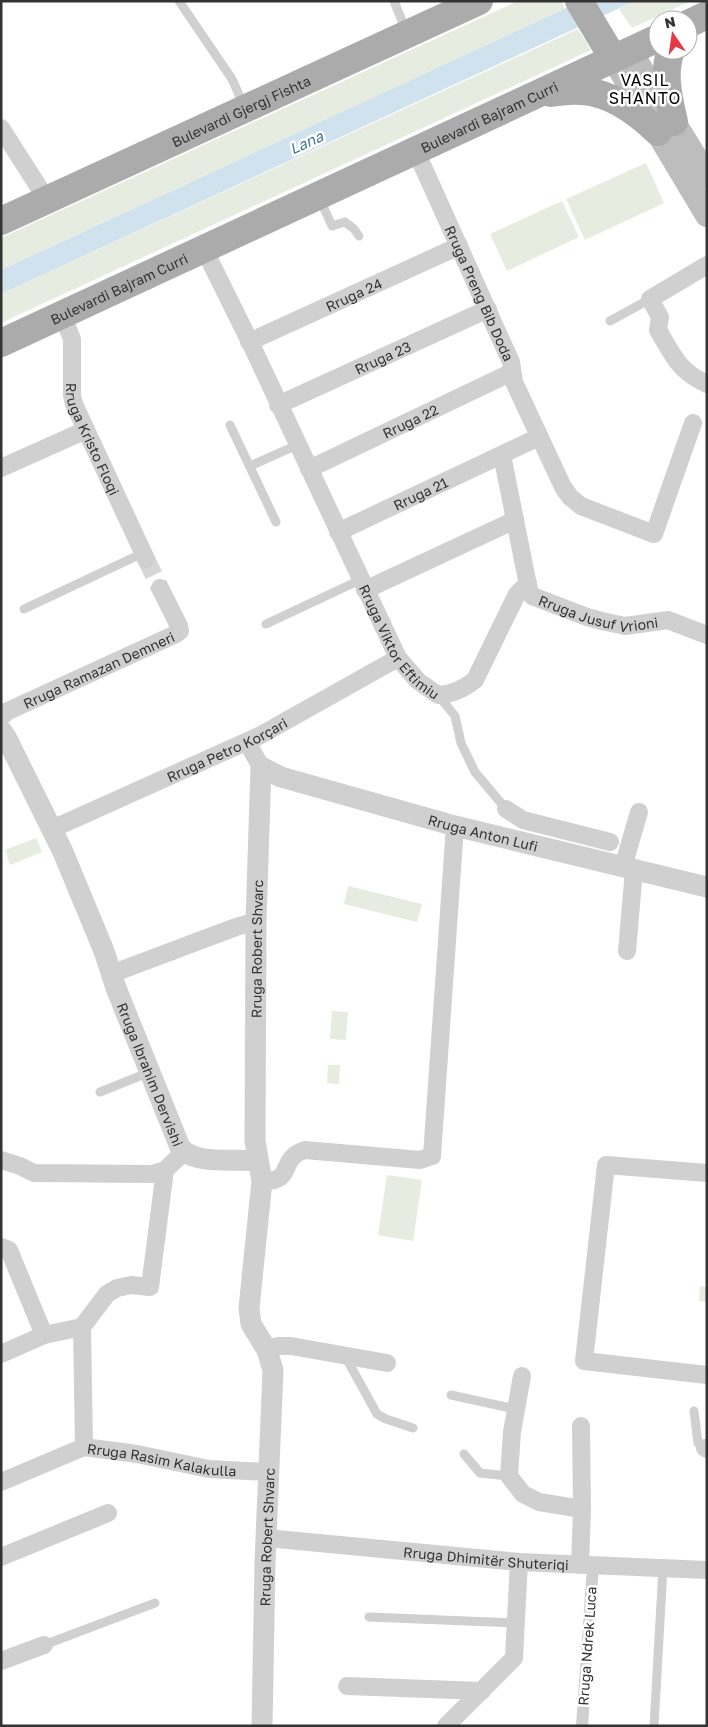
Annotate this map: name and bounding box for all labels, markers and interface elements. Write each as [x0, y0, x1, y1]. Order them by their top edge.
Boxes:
north arrow [648, 10, 698, 60]
text: N [663, 12, 677, 31]
district label: VASIL SHANTO [609, 70, 681, 108]
street label: Bulevardi Gjergj Fishta [169, 71, 313, 150]
street label: Bulevardi Bajram Curri [418, 77, 560, 156]
water label: Lana [286, 126, 326, 158]
street label: Rruga Preng Bib Doda [442, 223, 518, 364]
street label: Bulevardi Bajram Curri [48, 249, 190, 327]
street label: Rruga 24 [323, 274, 385, 314]
street label: Rruga 23 [352, 337, 413, 377]
street label: Rruga Kristo Floqi [64, 383, 124, 498]
street label: Rruga 22 [379, 400, 441, 441]
street label: Rruga 21 [390, 473, 451, 513]
street label: Rruga Viktor Eftimiu [356, 581, 443, 702]
street label: Rruga Jusuf Vrioni [536, 591, 659, 635]
street label: Rruga Ramazan Demneri [20, 627, 177, 711]
street label: Rruga Petro Korçari [164, 714, 290, 785]
street label: Rruga Anton Lufi [426, 810, 540, 854]
street label: Rruga Robert Shvarc [247, 879, 266, 1018]
street label: Rruga Ibrahim Dervishi [114, 1000, 187, 1149]
street label: Rruga Rasim Kalakulla [86, 1439, 237, 1479]
street label: Rruga Robert Shvarc [256, 1467, 277, 1606]
street label: Rruga Dhimitër Shuteriqi [403, 1543, 569, 1573]
street label: Rruga Ndrek Luca [574, 1586, 600, 1706]

